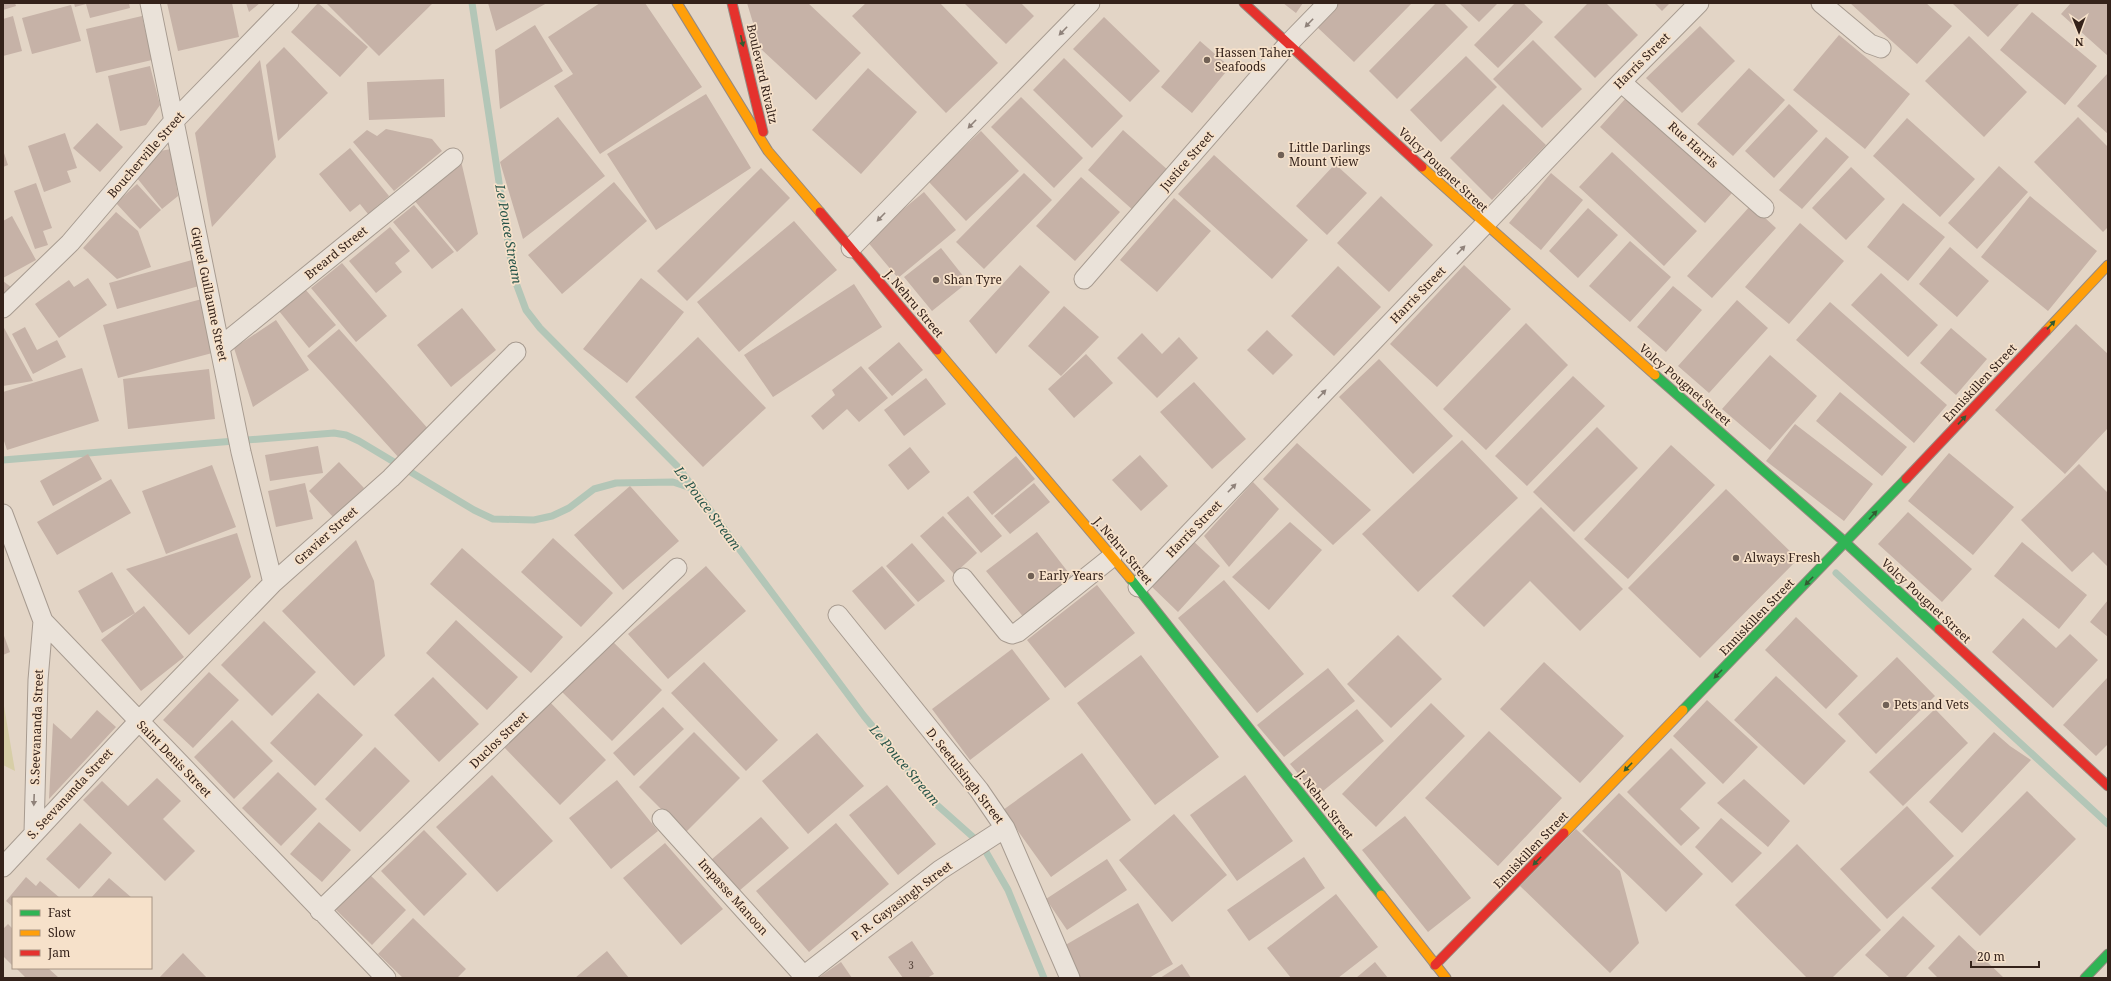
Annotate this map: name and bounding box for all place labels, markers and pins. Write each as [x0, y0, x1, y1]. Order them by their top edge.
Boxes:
place label: Hassen Taher Seafoods [1215, 44, 1293, 75]
marker: Hassen Taher Seafoods [1202, 55, 1212, 65]
place label: Little Darlings Mount View [1289, 139, 1370, 170]
marker: Little Darlings Mount View [1276, 150, 1286, 160]
place label: Shan Tyre [944, 271, 1002, 288]
marker: Shan Tyre [931, 275, 941, 285]
place label: Always Fresh [1744, 549, 1821, 566]
marker: Always Fresh [1731, 553, 1741, 563]
place label: Early Years [1039, 567, 1103, 584]
marker: Early Years [1026, 571, 1036, 581]
place label: Pets and Vets [1894, 696, 1969, 713]
marker: Pets and Vets [1881, 700, 1891, 710]

